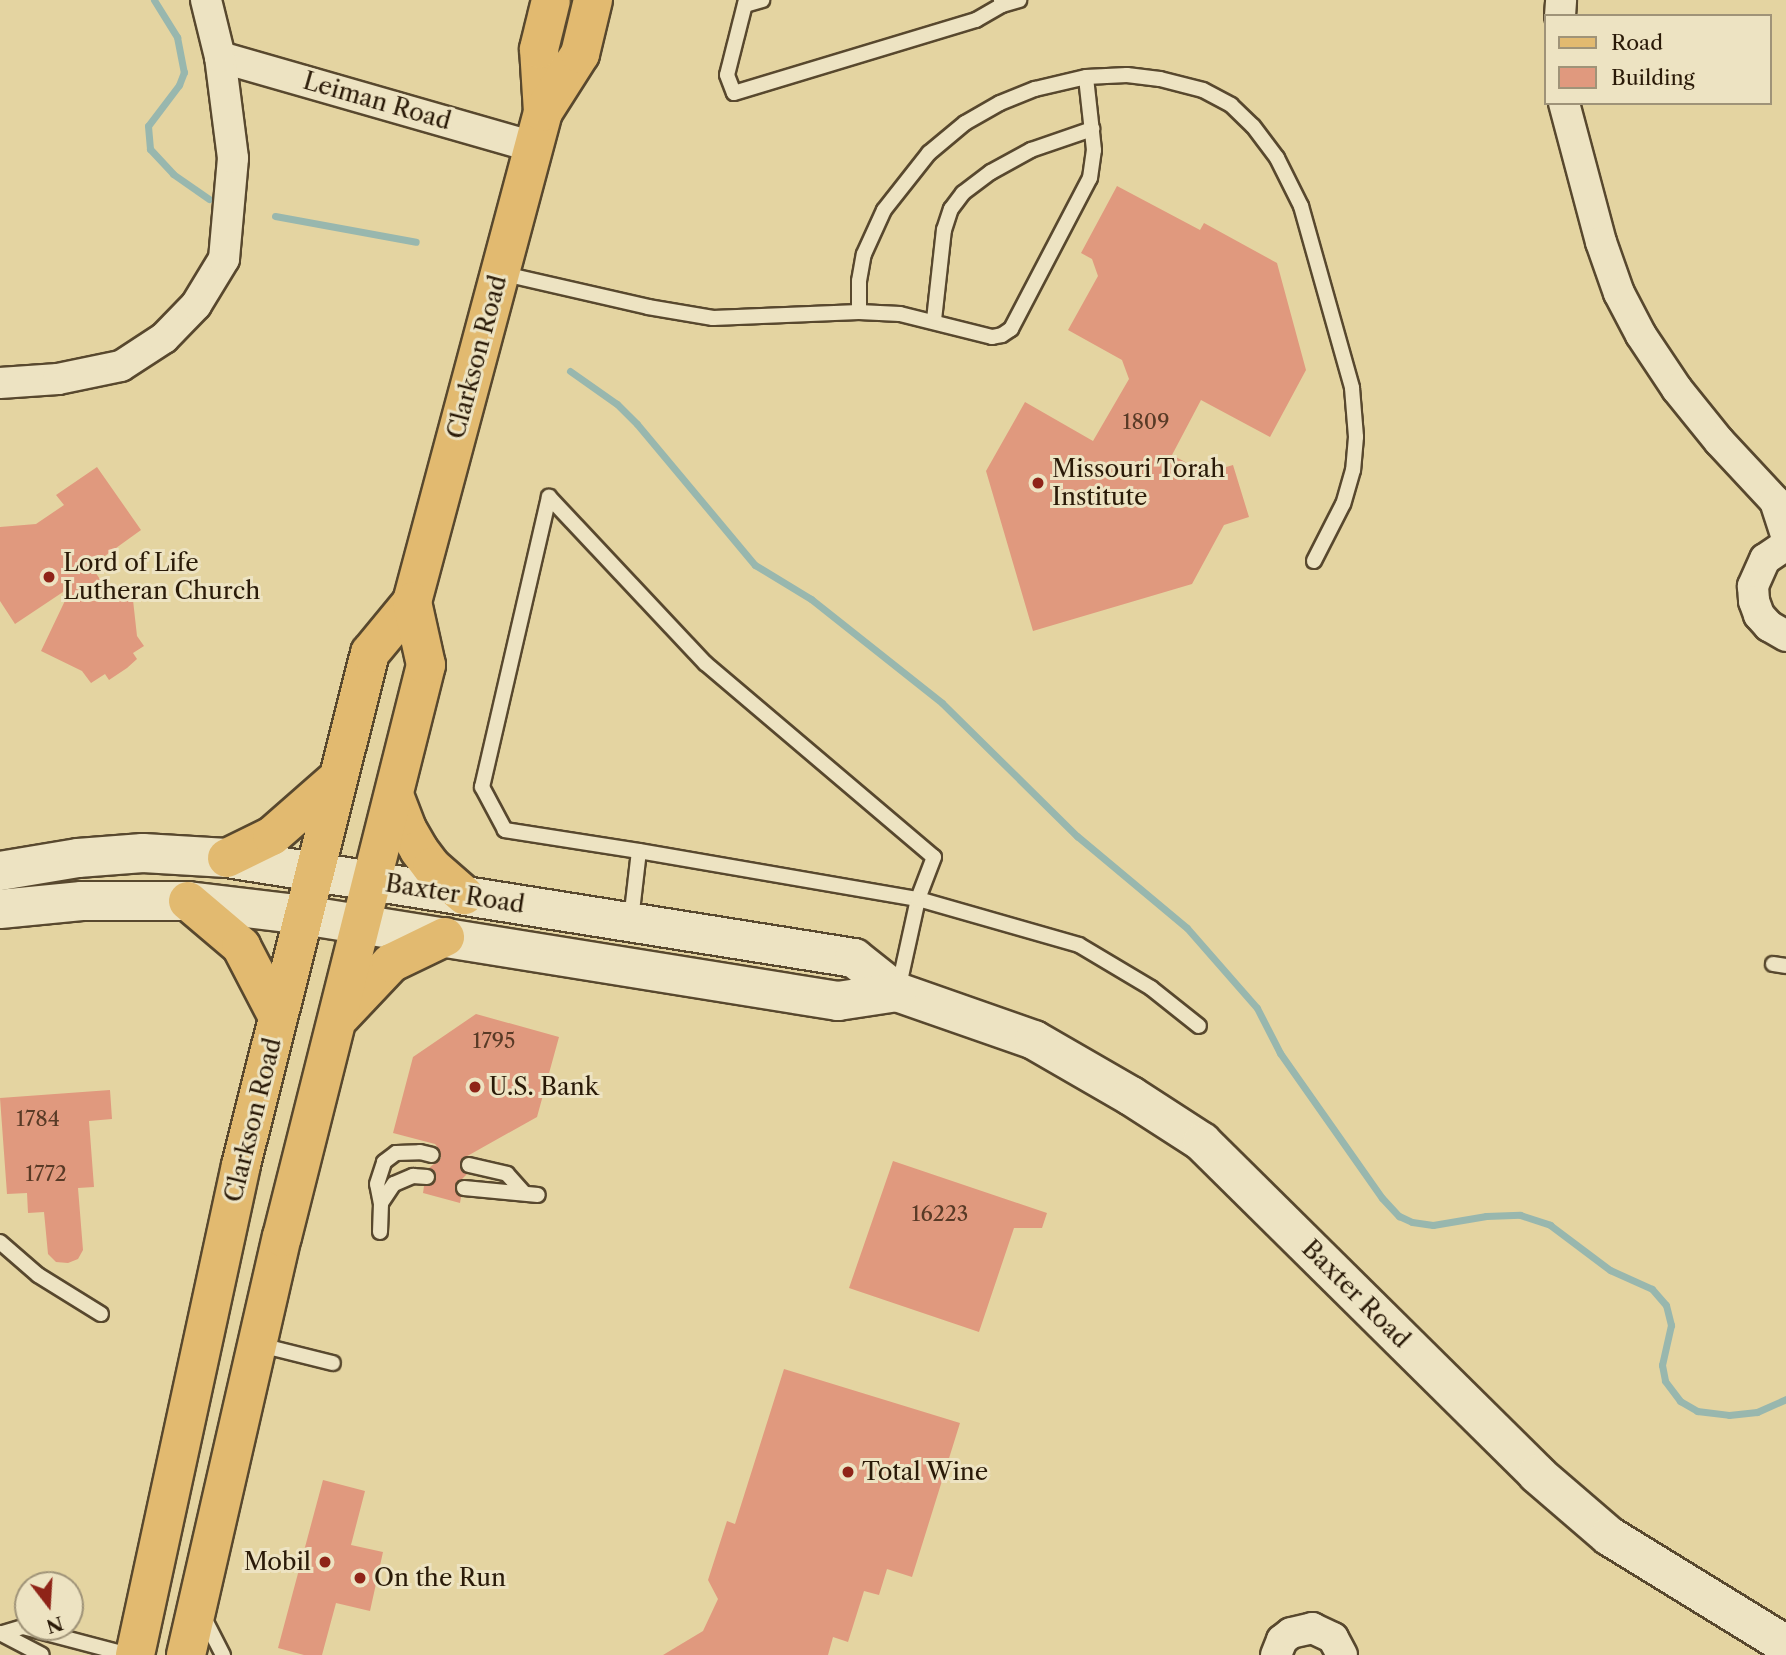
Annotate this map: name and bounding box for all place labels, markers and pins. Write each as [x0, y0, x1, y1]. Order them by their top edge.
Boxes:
place label: Missouri Torah Institute [1052, 455, 1226, 511]
marker: Missouri Torah Institute [1030, 475, 1046, 491]
place label: Lord of Life Lutheran Church [63, 549, 260, 605]
marker: Lord of Life Lutheran Church [41, 569, 57, 585]
place label: U.S. Bank [489, 1073, 599, 1101]
marker: U.S. Bank [467, 1079, 483, 1095]
place label: Total Wine [862, 1458, 989, 1486]
marker: Total Wine [840, 1464, 856, 1480]
place label: Mobil [244, 1548, 311, 1576]
marker: Mobil [317, 1554, 333, 1570]
place label: On the Run [374, 1564, 506, 1592]
marker: On the Run [352, 1570, 368, 1586]

